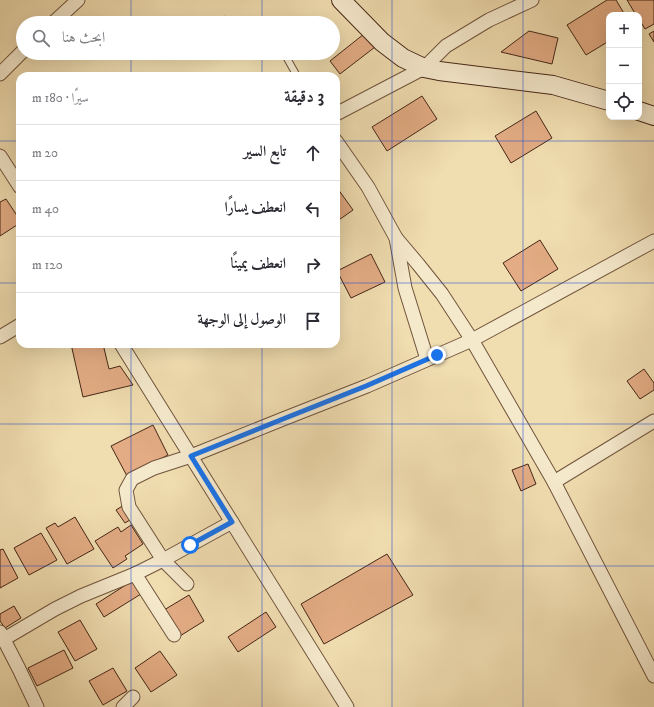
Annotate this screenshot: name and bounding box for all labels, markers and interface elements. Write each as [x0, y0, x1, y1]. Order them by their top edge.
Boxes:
map controls [606, 12, 642, 120]
button: + [606, 12, 642, 48]
search box [16, 16, 340, 60]
icon: search [30, 27, 52, 49]
text: ابحث هنا [62, 28, 105, 47]
button: − [606, 48, 642, 84]
button: locate [606, 84, 642, 120]
text: 3 دقيقة [284, 86, 324, 108]
text: سيرًا · 180 m [32, 90, 89, 106]
text: تابع السير [244, 142, 286, 161]
icon: ahead [302, 142, 324, 164]
text: 20 m [32, 145, 58, 161]
text: انعطف يسارًا [225, 198, 286, 217]
icon: left [302, 198, 324, 220]
text: 40 m [32, 201, 59, 217]
text: انعطف يمينًا [231, 254, 286, 273]
icon: right [302, 254, 324, 276]
text: 120 m [32, 257, 63, 273]
text: الوصول إلى الوجهة [197, 310, 286, 329]
icon: arrive [302, 310, 324, 332]
route end [428, 346, 446, 364]
route start [181, 536, 199, 554]

